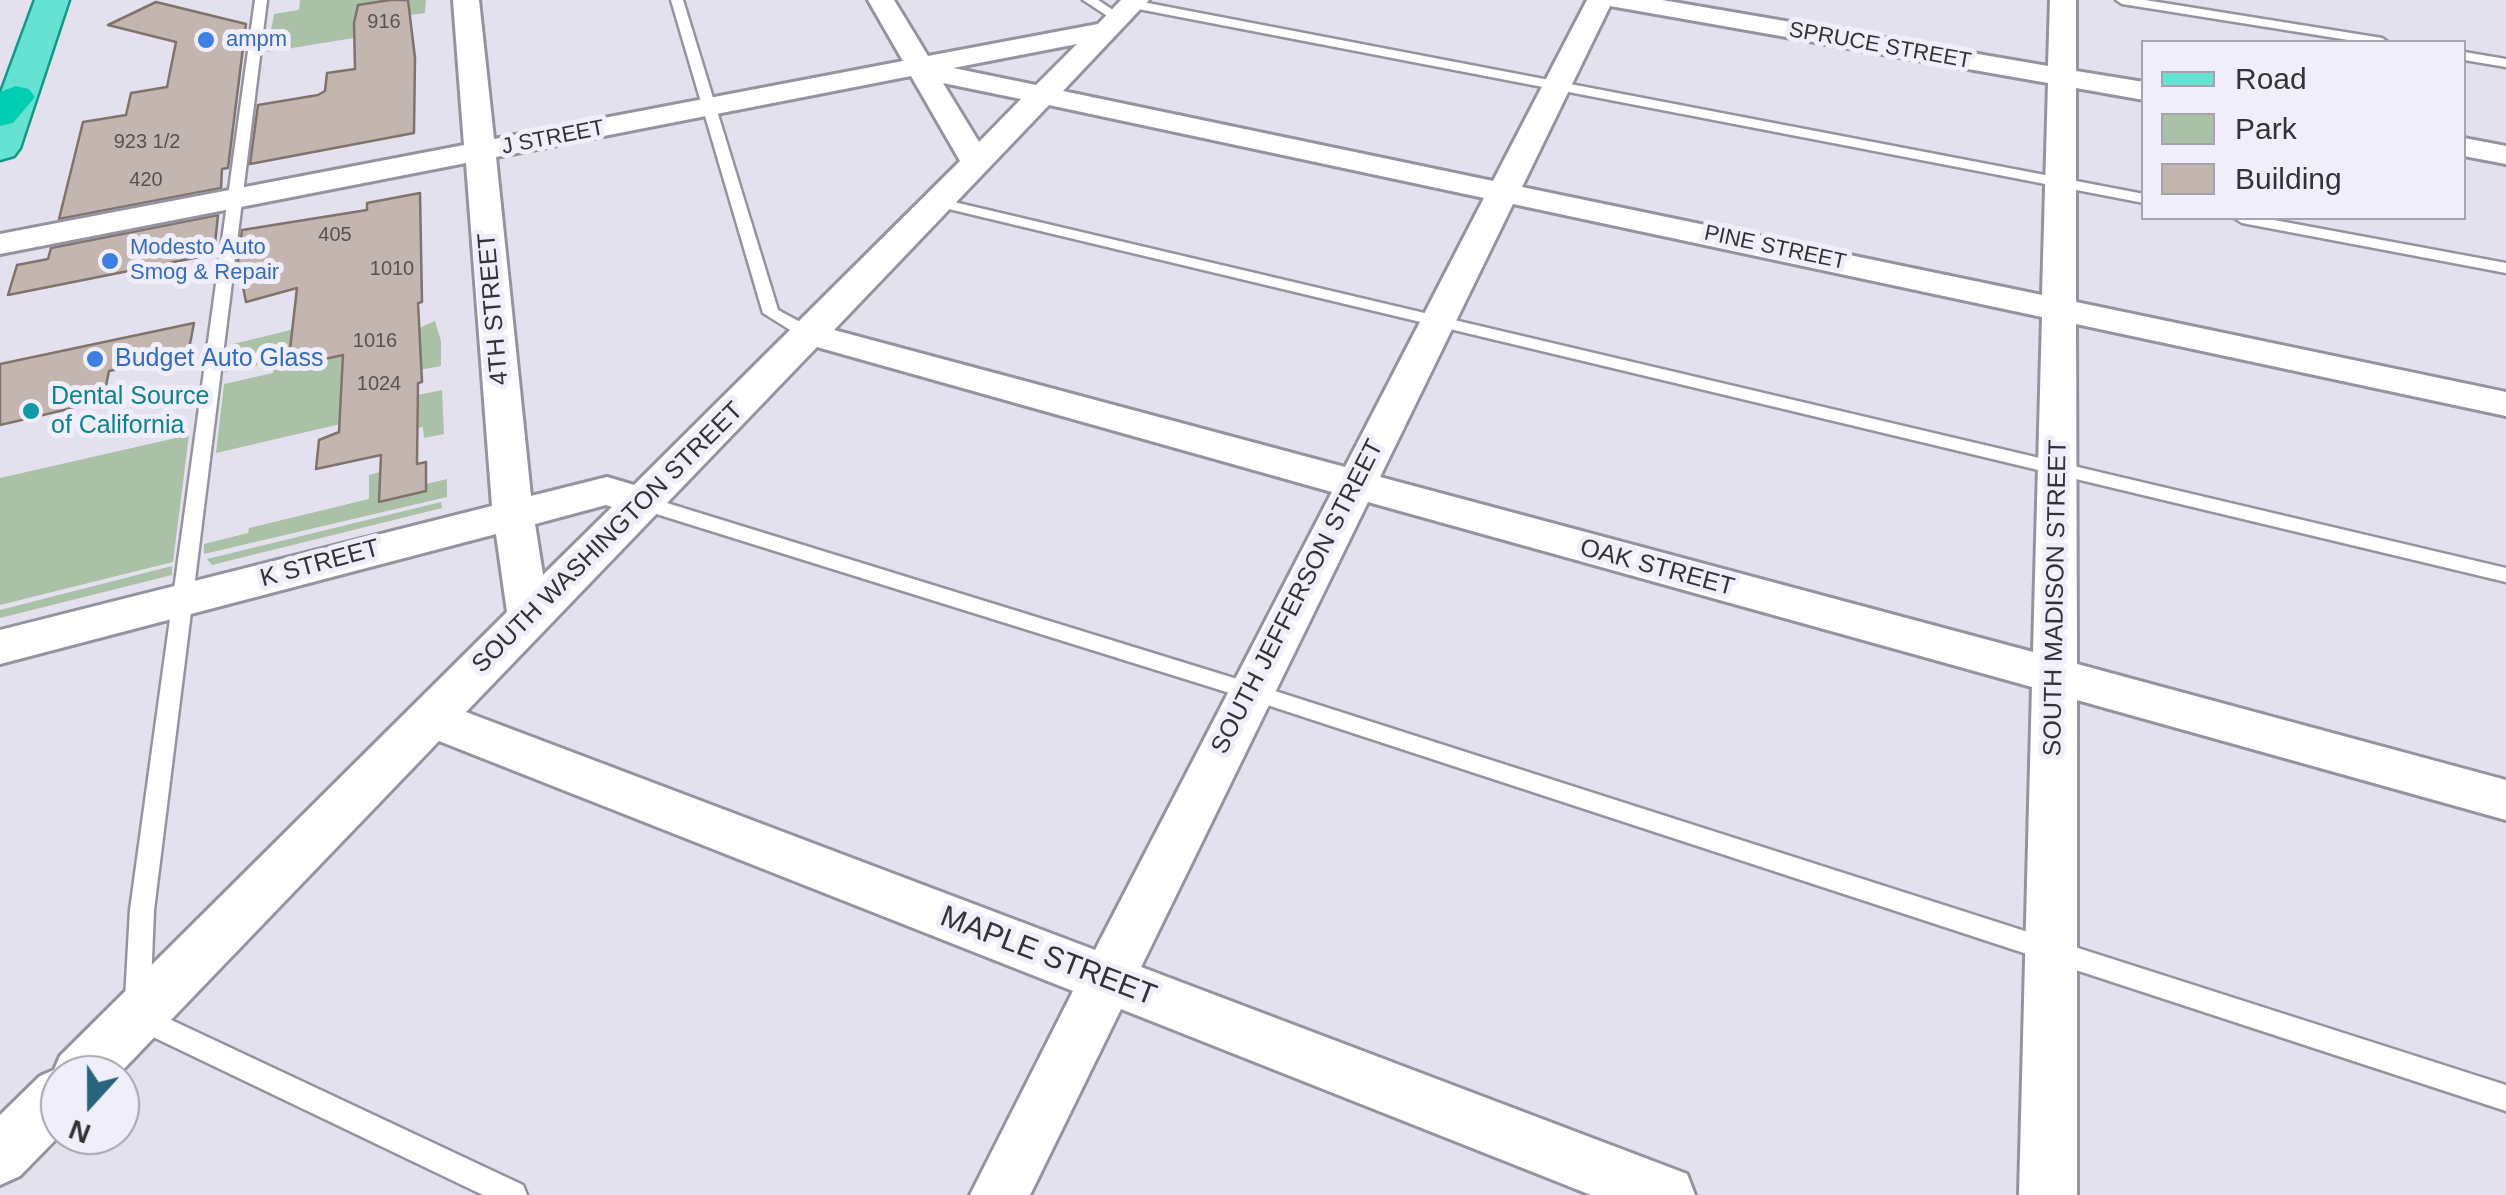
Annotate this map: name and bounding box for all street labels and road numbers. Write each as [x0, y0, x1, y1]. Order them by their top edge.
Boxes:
street label: SPRUCE STREET [1787, 17, 1973, 75]
street label: J STREET [499, 115, 607, 161]
street label: PINE STREET [1702, 220, 1848, 276]
street label: 4TH STREET [472, 232, 516, 386]
street label: SOUTH WASHINGTON STREET [466, 396, 750, 680]
street label: SOUTH JEFFERSON STREET [1205, 435, 1391, 759]
street label: SOUTH MADISON STREET [2038, 439, 2074, 757]
street label: OAK STREET [1577, 533, 1737, 603]
street label: K STREET [257, 534, 383, 594]
street label: MAPLE STREET [935, 899, 1161, 1015]

